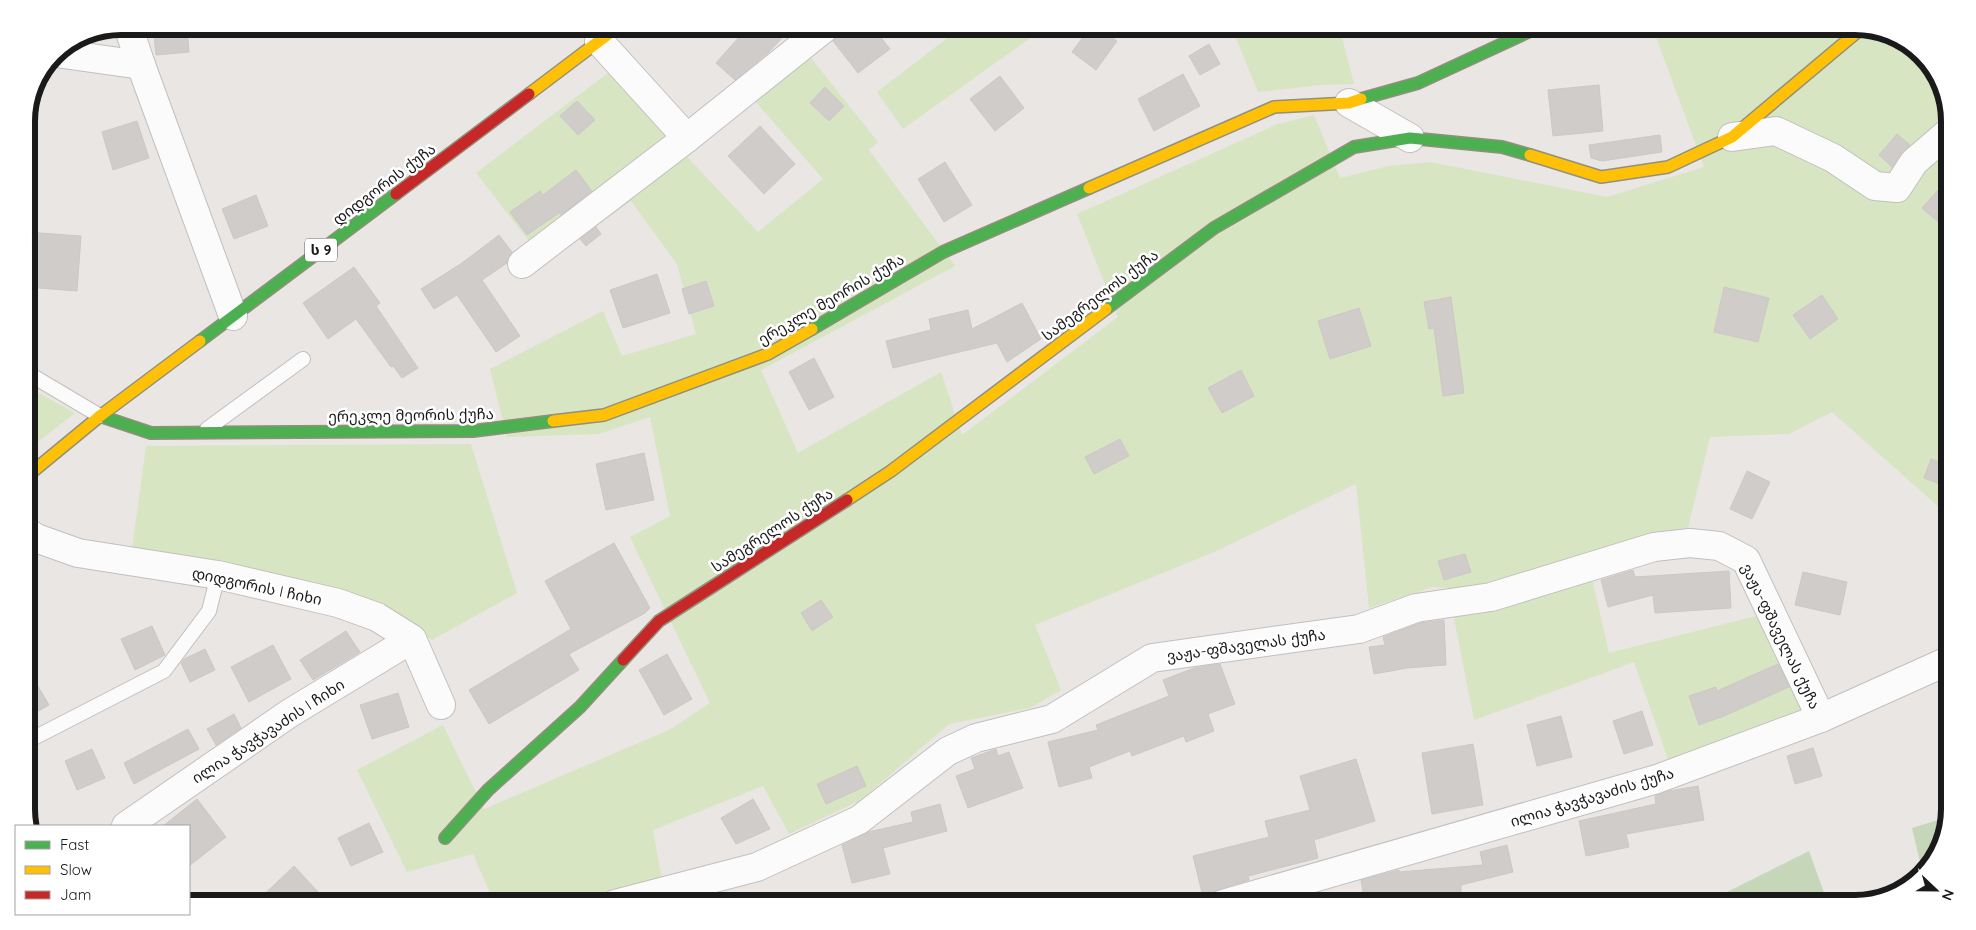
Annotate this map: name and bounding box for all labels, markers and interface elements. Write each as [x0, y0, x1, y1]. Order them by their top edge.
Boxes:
street label: დიდგორის ქუჩა [329, 139, 439, 229]
road number: ს 9 [305, 238, 337, 262]
street label: სამეგრელოს ქუჩა [1038, 245, 1162, 345]
street label: ერეკლე მეორის ქუჩა [755, 249, 907, 349]
street label: ერეკლე მეორის ქუჩა [328, 404, 494, 426]
street label: სამეგრელოს ქუჩა [708, 484, 836, 576]
street label: ვაჟა-ფშაველას ქუჩა [1737, 560, 1825, 712]
street label: დიდგორის I ჩიხი [190, 563, 324, 609]
street label: ვაჟა-ფშაველას ქუჩა [1165, 624, 1327, 666]
street label: ილია ჭავჭავაძის I ჩიხი [188, 675, 348, 787]
street label: ილია ჭავჭავაძის ქუჩა [1508, 763, 1676, 831]
legend [15, 825, 190, 915]
text: Fast [60, 835, 89, 854]
text: Slow [60, 860, 92, 879]
north arrow [1911, 865, 1961, 915]
text: Jam [60, 885, 91, 904]
text: N [1938, 887, 1958, 903]

